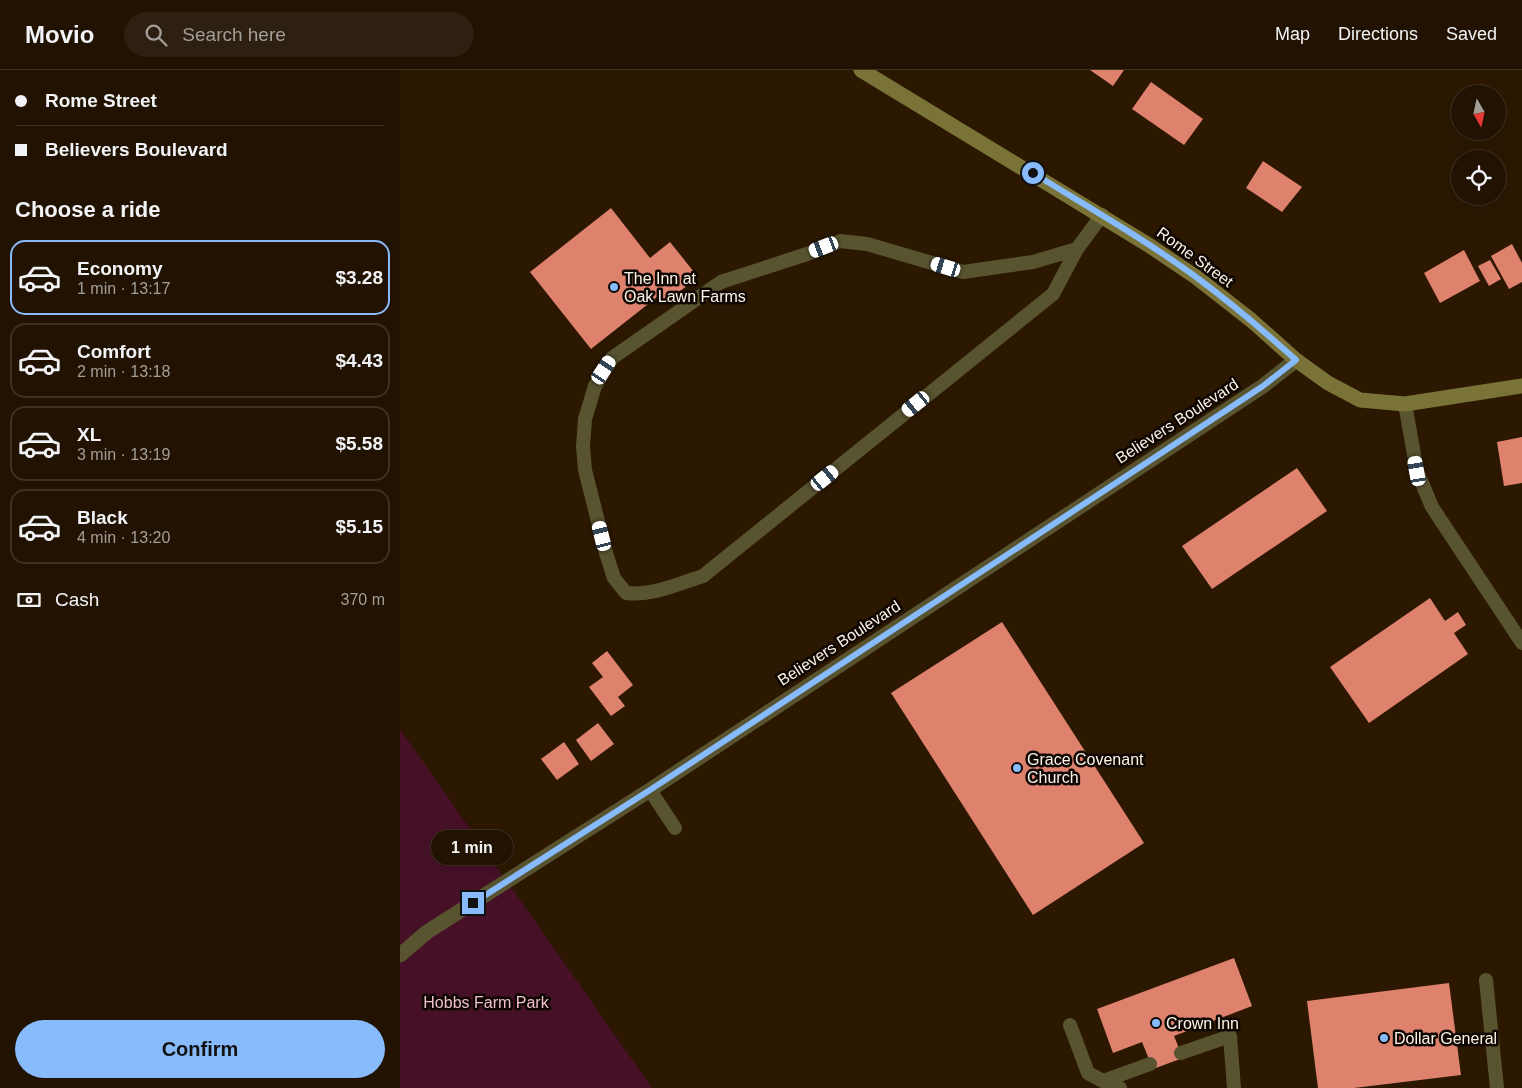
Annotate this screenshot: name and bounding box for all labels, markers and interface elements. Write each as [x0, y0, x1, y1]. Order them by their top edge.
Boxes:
search box [124, 12, 474, 57]
text: Movio [25, 21, 94, 48]
icon: search [142, 21, 170, 49]
text: Search here [182, 24, 286, 45]
text: Map [1275, 24, 1310, 44]
text: Directions [1338, 24, 1418, 44]
text: Saved [1446, 24, 1497, 44]
north arrow [1451, 85, 1506, 140]
map controls [1451, 85, 1506, 205]
text: Rome Street [45, 90, 157, 111]
text: Believers Boulevard [45, 139, 228, 160]
button: locate [1451, 150, 1506, 205]
route start [1022, 162, 1044, 184]
text: Choose a ride [15, 197, 160, 222]
street label: Rome Street [1154, 224, 1237, 291]
car [807, 235, 840, 259]
icon: car [17, 255, 62, 300]
car [929, 255, 962, 279]
text: Economy [77, 258, 163, 279]
text: $3.28 [335, 267, 383, 288]
place label: The Inn at Oak Lawn Farms [624, 270, 746, 305]
text: 1 min · 13:17 [77, 280, 170, 297]
marker: The Inn at Oak Lawn Farms [608, 281, 620, 293]
icon: car [17, 338, 62, 383]
text: Comfort [77, 341, 151, 362]
text: $4.43 [335, 350, 383, 371]
car [589, 353, 618, 387]
text: 2 min · 13:18 [77, 363, 170, 380]
street label: Believers Boulevard [1113, 375, 1241, 467]
car [899, 389, 932, 419]
icon: car [17, 421, 62, 466]
text: XL [77, 424, 101, 445]
text: $5.58 [335, 433, 383, 454]
text: 3 min · 13:19 [77, 446, 170, 463]
car [1407, 455, 1426, 487]
car [808, 463, 841, 493]
icon: car [17, 504, 62, 549]
text: Black [77, 507, 128, 528]
text: $5.15 [335, 516, 383, 537]
car [591, 520, 612, 552]
text: 4 min · 13:20 [77, 529, 170, 546]
icon: cash [15, 586, 43, 614]
text: Cash [55, 589, 99, 610]
text: 370 m [341, 591, 385, 608]
street label: Believers Boulevard [775, 597, 903, 689]
place label: Grace Covenant Church [1027, 751, 1144, 786]
marker: Grace Covenant Church [1011, 762, 1023, 774]
callout: 1 min [432, 830, 514, 866]
text: 1 min [451, 839, 493, 856]
route end [462, 892, 484, 914]
park label: Hobbs Farm Park [423, 994, 550, 1011]
place label: Crown Inn [1166, 1015, 1239, 1032]
marker: Crown Inn [1150, 1017, 1162, 1029]
button: Confirm [15, 1020, 385, 1078]
place label: Dollar General [1394, 1030, 1497, 1047]
marker: Dollar General [1378, 1032, 1390, 1044]

